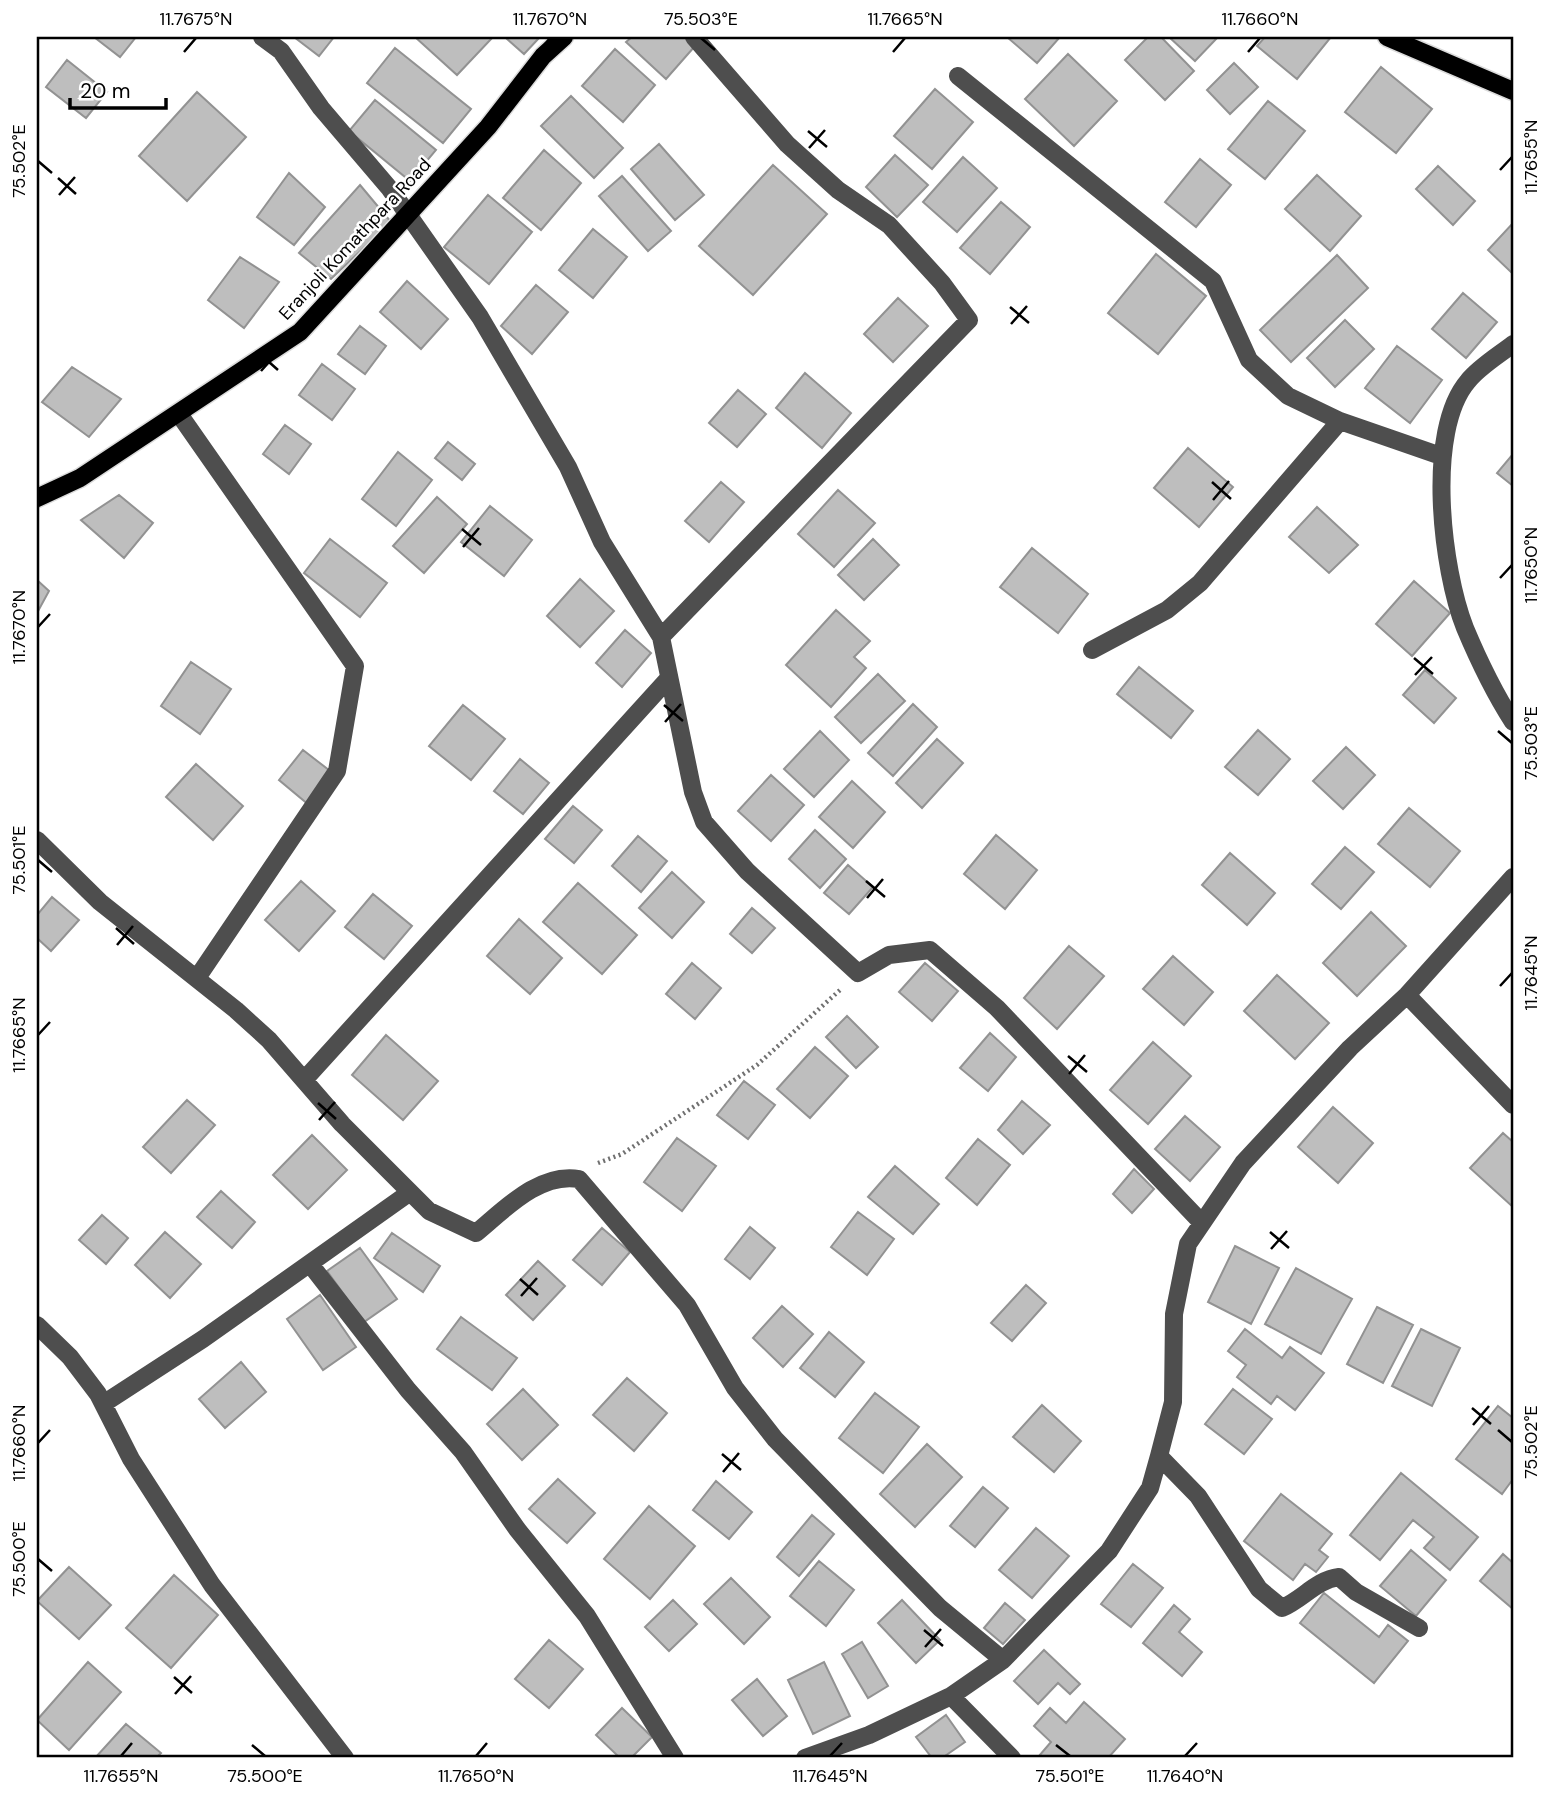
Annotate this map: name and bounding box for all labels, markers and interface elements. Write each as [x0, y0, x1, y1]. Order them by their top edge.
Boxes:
text: 11.7675°N [160, 7, 232, 31]
text: 11.7670°N [513, 7, 587, 31]
text: 75.503°E [664, 7, 738, 31]
text: 11.7665°N [867, 7, 943, 31]
text: 11.7660°N [1222, 7, 1298, 31]
scale bar [70, 66, 166, 110]
text: 20 m [80, 77, 131, 105]
text: 11.7655°N [1519, 120, 1543, 194]
text: 75.502°E [7, 124, 31, 198]
street label: Eranjoli Komathpara Road [274, 153, 436, 325]
text: 11.7650°N [1519, 527, 1543, 603]
text: 11.7670°N [7, 590, 31, 664]
text: 75.503°E [1519, 706, 1543, 780]
text: 75.501°E [7, 826, 31, 894]
text: 11.7645°N [1519, 935, 1543, 1011]
text: 11.7665°N [7, 997, 31, 1073]
text: 11.7660°N [7, 1405, 31, 1481]
text: 75.502°E [1519, 1405, 1543, 1479]
text: 75.500°E [7, 1521, 31, 1597]
text: 11.7655°N [84, 1764, 158, 1788]
text: 75.500°E [227, 1764, 303, 1788]
text: 11.7650°N [438, 1764, 514, 1788]
text: 11.7645°N [792, 1764, 868, 1788]
text: 75.501°E [1036, 1764, 1104, 1788]
text: 11.7640°N [1147, 1764, 1223, 1788]

